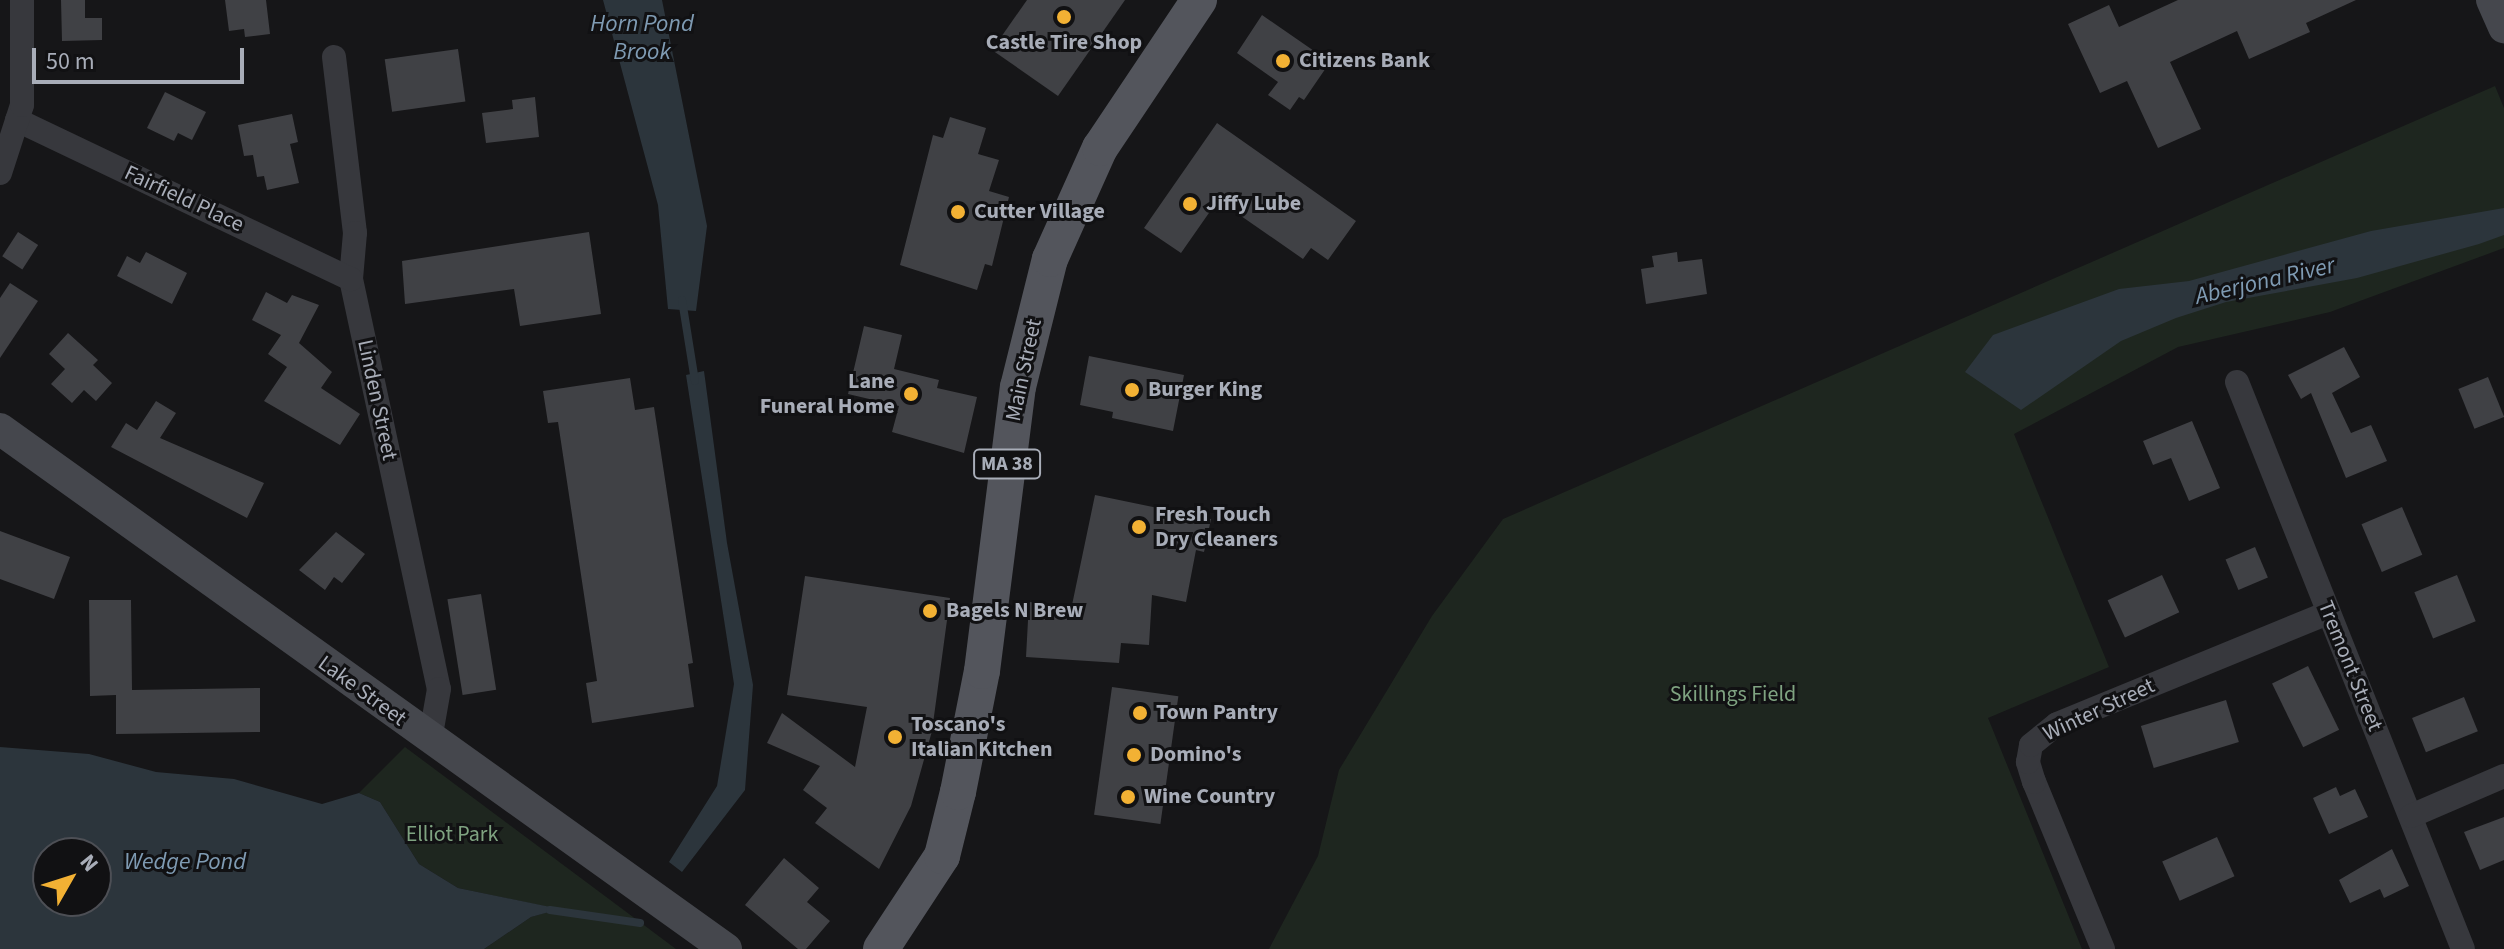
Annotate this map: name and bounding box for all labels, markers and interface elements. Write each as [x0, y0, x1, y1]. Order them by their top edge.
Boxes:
marker: Castle Tire Shop [1055, 8, 1073, 26]
water label: Horn Pond Brook [590, 10, 694, 66]
place label: Castle Tire Shop [986, 30, 1142, 56]
scale bar [36, 32, 248, 82]
text: 50 m [46, 44, 95, 79]
place label: Citizens Bank [1299, 48, 1430, 74]
marker: Citizens Bank [1274, 52, 1292, 70]
street label: Fairfield Place [120, 160, 248, 238]
place label: Jiffy Lube [1206, 191, 1301, 217]
marker: Jiffy Lube [1181, 195, 1199, 213]
place label: Cutter Village [974, 199, 1105, 225]
marker: Cutter Village [949, 203, 967, 221]
water label: Aberjona River [2192, 251, 2338, 311]
street label: Main Street [1000, 316, 1048, 424]
street label: Linden Street [351, 337, 403, 463]
place label: Lane Funeral Home [760, 368, 895, 420]
place label: Burger King [1148, 377, 1262, 403]
marker: Burger King [1123, 381, 1141, 399]
marker: Lane Funeral Home [902, 385, 920, 403]
road number: MA 38 [973, 448, 1041, 480]
place label: Fresh Touch Dry Cleaners [1155, 501, 1278, 552]
marker: Fresh Touch Dry Cleaners [1130, 518, 1148, 536]
street label: Tremont Street [2312, 597, 2388, 735]
place label: Bagels N Brew [946, 598, 1083, 624]
marker: Bagels N Brew [921, 602, 939, 620]
street label: Lake Street [313, 650, 411, 732]
street label: Winter Street [2039, 673, 2159, 747]
park label: Skillings Field [1670, 682, 1796, 708]
place label: Town Pantry [1156, 700, 1278, 726]
marker: Town Pantry [1131, 704, 1149, 722]
place label: Toscano's Italian Kitchen [911, 711, 1053, 762]
marker: Toscano's Italian Kitchen [886, 728, 904, 746]
place label: Domino's [1150, 742, 1241, 768]
marker: Domino's [1125, 746, 1143, 764]
place label: Wine Country [1144, 784, 1275, 810]
marker: Wine Country [1119, 788, 1137, 806]
park label: Elliot Park [406, 822, 498, 848]
north arrow [32, 837, 112, 917]
text: N [72, 847, 106, 879]
water label: Wedge Pond [124, 848, 246, 876]

